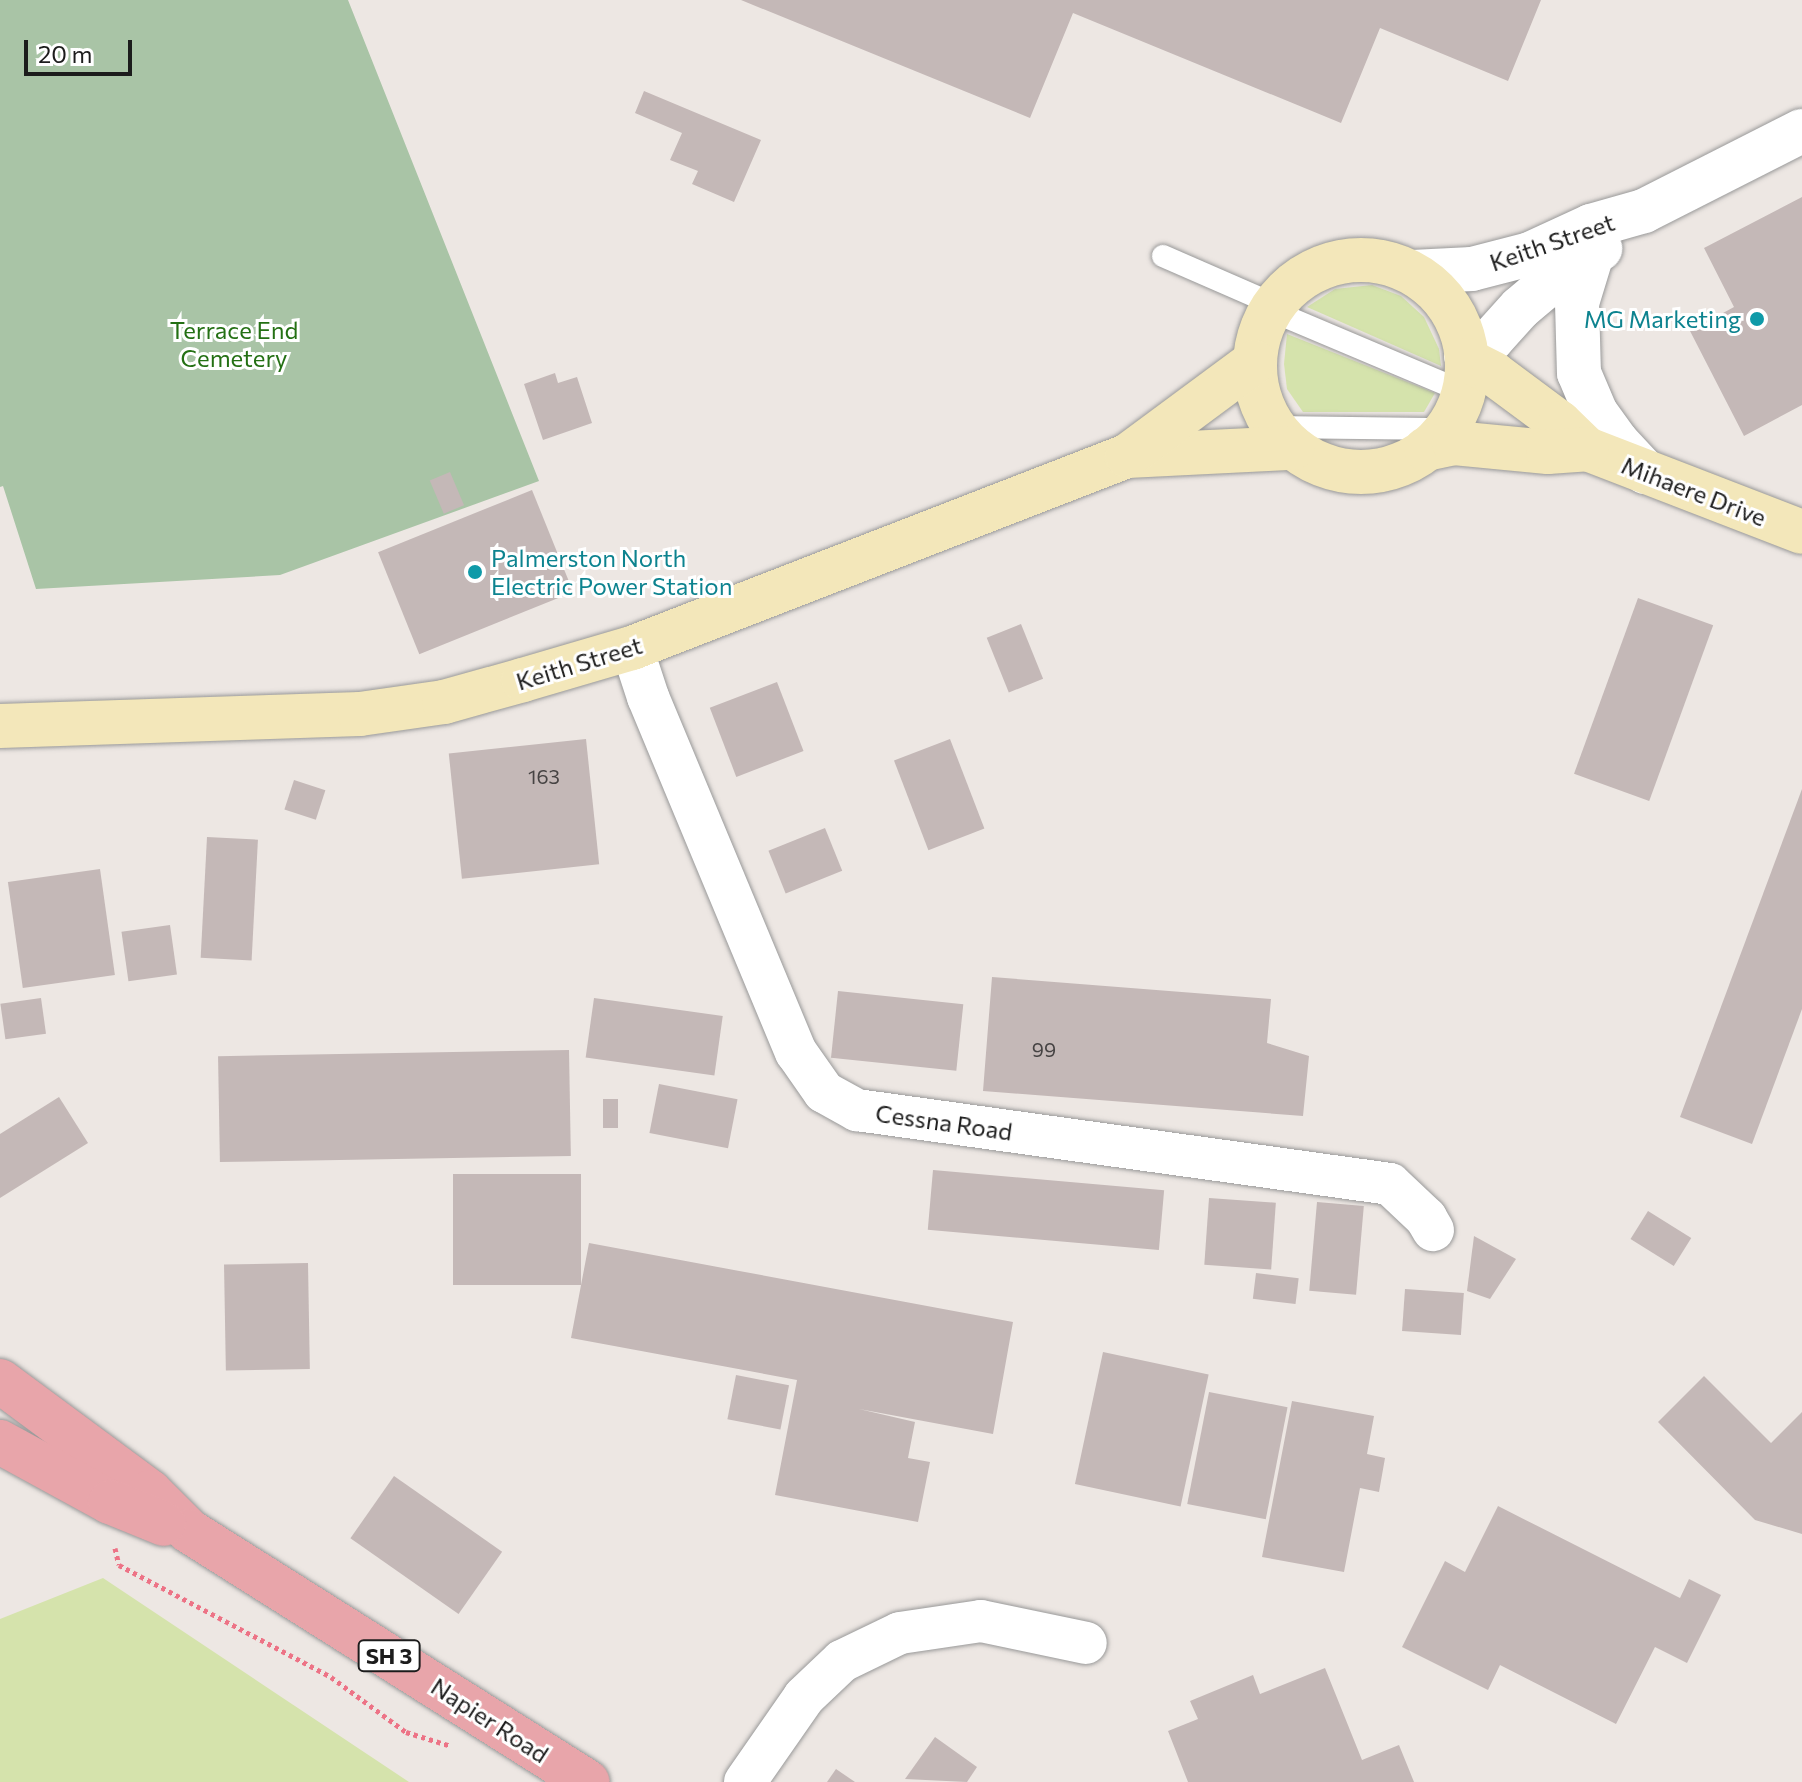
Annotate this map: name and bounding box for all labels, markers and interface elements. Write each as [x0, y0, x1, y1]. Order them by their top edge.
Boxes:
scale bar [28, 24, 136, 74]
text: 20 m [38, 39, 92, 68]
street label: Keith Street [1486, 207, 1618, 277]
place label: MG Marketing [1584, 305, 1741, 333]
marker: MG Marketing [1748, 310, 1766, 328]
park label: Terrace End Cemetery [170, 316, 298, 372]
street label: Mihaere Drive [1618, 450, 1770, 532]
place label: Palmerston North Electric Power Station [491, 544, 732, 600]
marker: Palmerston North Electric Power Station [466, 563, 484, 581]
street label: Keith Street [513, 630, 645, 696]
house number: 163 [528, 764, 560, 788]
house number: 99 [1032, 1037, 1056, 1061]
street label: Cessna Road [874, 1098, 1014, 1146]
road number: SH 3 [357, 1638, 421, 1674]
street label: Napier Road [426, 1671, 554, 1769]

